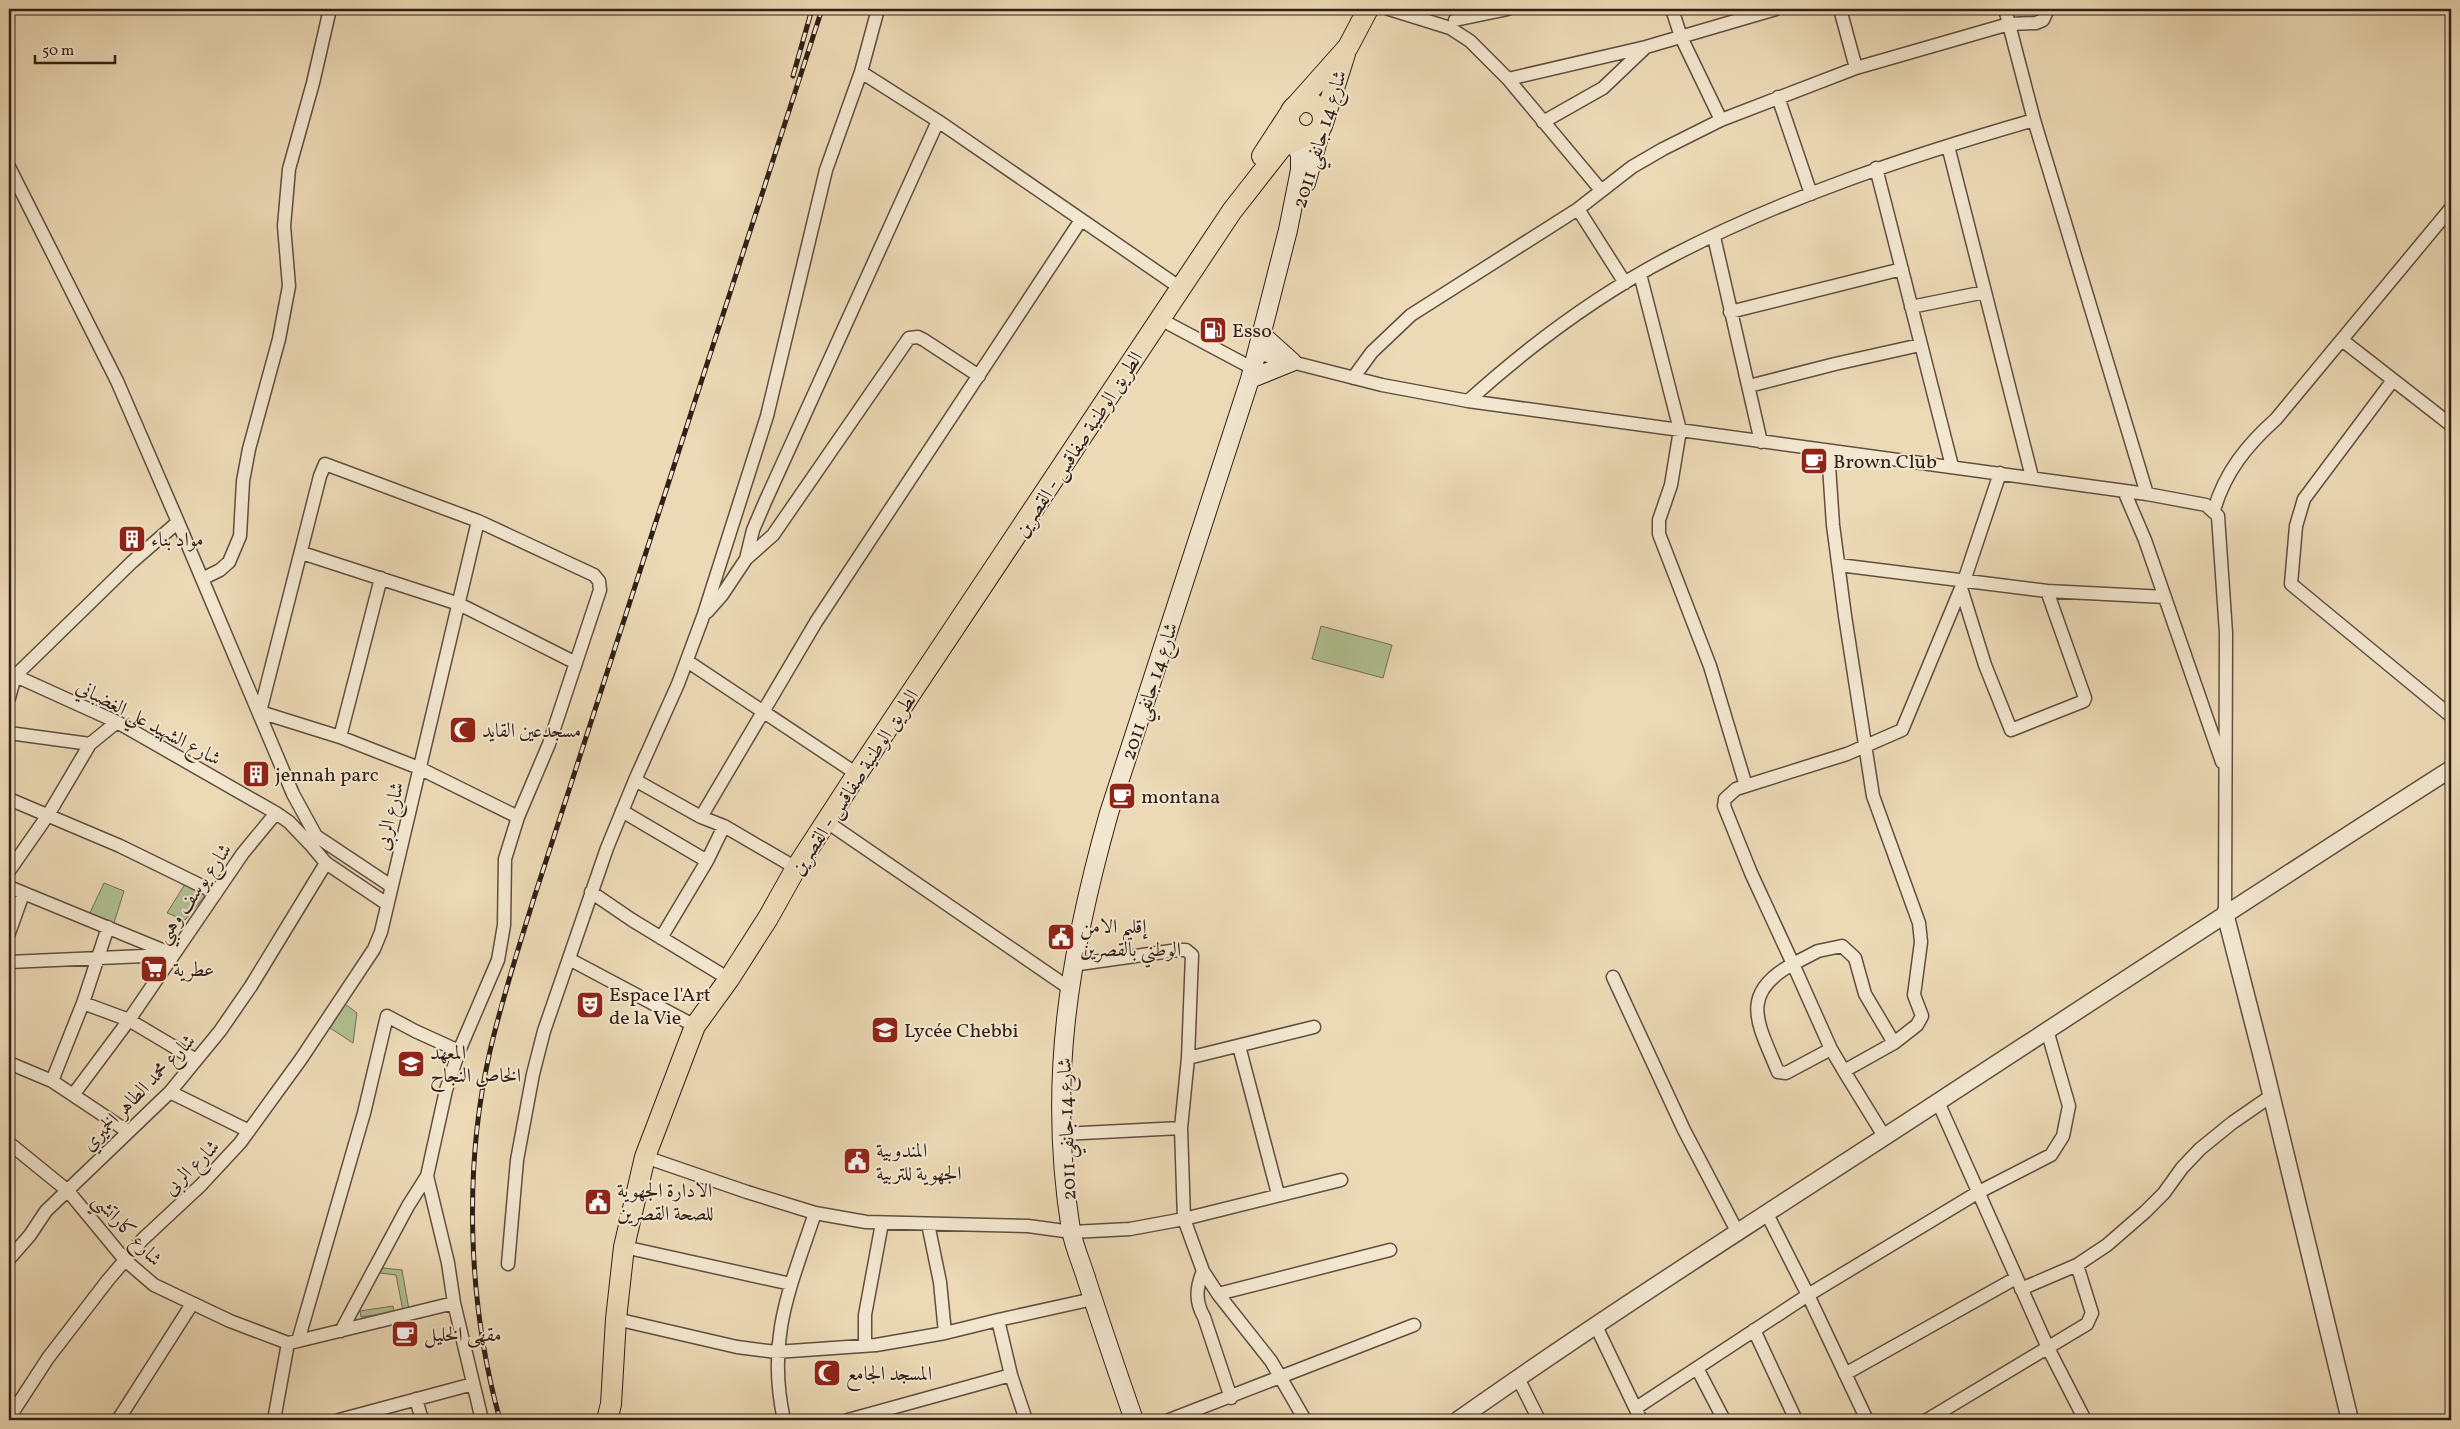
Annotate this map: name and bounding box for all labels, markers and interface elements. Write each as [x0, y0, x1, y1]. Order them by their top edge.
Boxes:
scale bar [35, 32, 115, 64]
text: 50 m [42, 41, 74, 62]
street label: شارع 14 جانفي 2011 [1287, 67, 1359, 213]
fuel station icon: Esso [1198, 315, 1228, 345]
place label: Esso [1232, 318, 1272, 346]
street label: الطريق الوطنية صفاقس - القصرين [1009, 346, 1151, 544]
cafe icon: Brown Club [1799, 446, 1829, 476]
place label: Brown Club [1833, 449, 1937, 477]
building icon: مواد بناء [117, 524, 147, 554]
place label: مواد بناء [151, 527, 204, 555]
street label: شارع 14 جانفي 2011 [1115, 619, 1190, 765]
street label: شارع الشهيد علي الغضباني [69, 674, 225, 777]
street label: الطريق الوطنية صفاقس - القصرين [785, 684, 927, 882]
mosque icon: مسجدعين القايد [448, 715, 478, 745]
place label: مسجدعين القايد [482, 718, 581, 746]
building icon: jennah parc [241, 759, 271, 789]
place label: jennah parc [275, 762, 379, 790]
street label: شارع الربى [369, 779, 414, 854]
cafe icon: montana [1107, 781, 1137, 811]
place label: montana [1141, 784, 1220, 812]
street label: شارع يوسف وهبي [150, 838, 242, 952]
place label: إقليم الامن الوطني بالقصرين [1080, 914, 1181, 968]
public building icon: إقليم الامن الوطني بالقصرين [1046, 922, 1076, 952]
supermarket icon: عطرية [139, 954, 169, 984]
place label: عطرية [173, 957, 214, 985]
place label: Espace l'Art de la Vie [609, 982, 711, 1033]
theatre icon: Espace l'Art de la Vie [575, 990, 605, 1020]
school or university icon: Lycée Chebbi [870, 1015, 900, 1045]
place label: Lycée Chebbi [904, 1018, 1018, 1046]
street label: شارع محمد الطاهر الخميري [76, 1028, 204, 1160]
place label: المعهد الخاص النجاح [430, 1040, 521, 1093]
school or university icon: المعهد الخاص النجاح [396, 1049, 426, 1079]
street label: شارع 14 جانفي 2011 [1052, 1057, 1088, 1201]
street label: شارع الربى [158, 1134, 228, 1204]
place label: المندوبية الجهوية للتربية [876, 1138, 962, 1189]
public building icon: المندوبية الجهوية للتربية [842, 1146, 872, 1176]
place label: الادارة الجهوية للصحة القصرين [617, 1178, 714, 1229]
street label: شارع كاراتشي [83, 1187, 168, 1275]
public building icon: الادارة الجهوية للصحة القصرين [583, 1187, 613, 1217]
cafe icon: مقهى الخليل [390, 1319, 420, 1349]
place label: مقهى الخليل [424, 1322, 502, 1350]
mosque icon: المسجد الجامع [812, 1358, 842, 1388]
place label: المسجد الجامع [846, 1361, 932, 1391]

